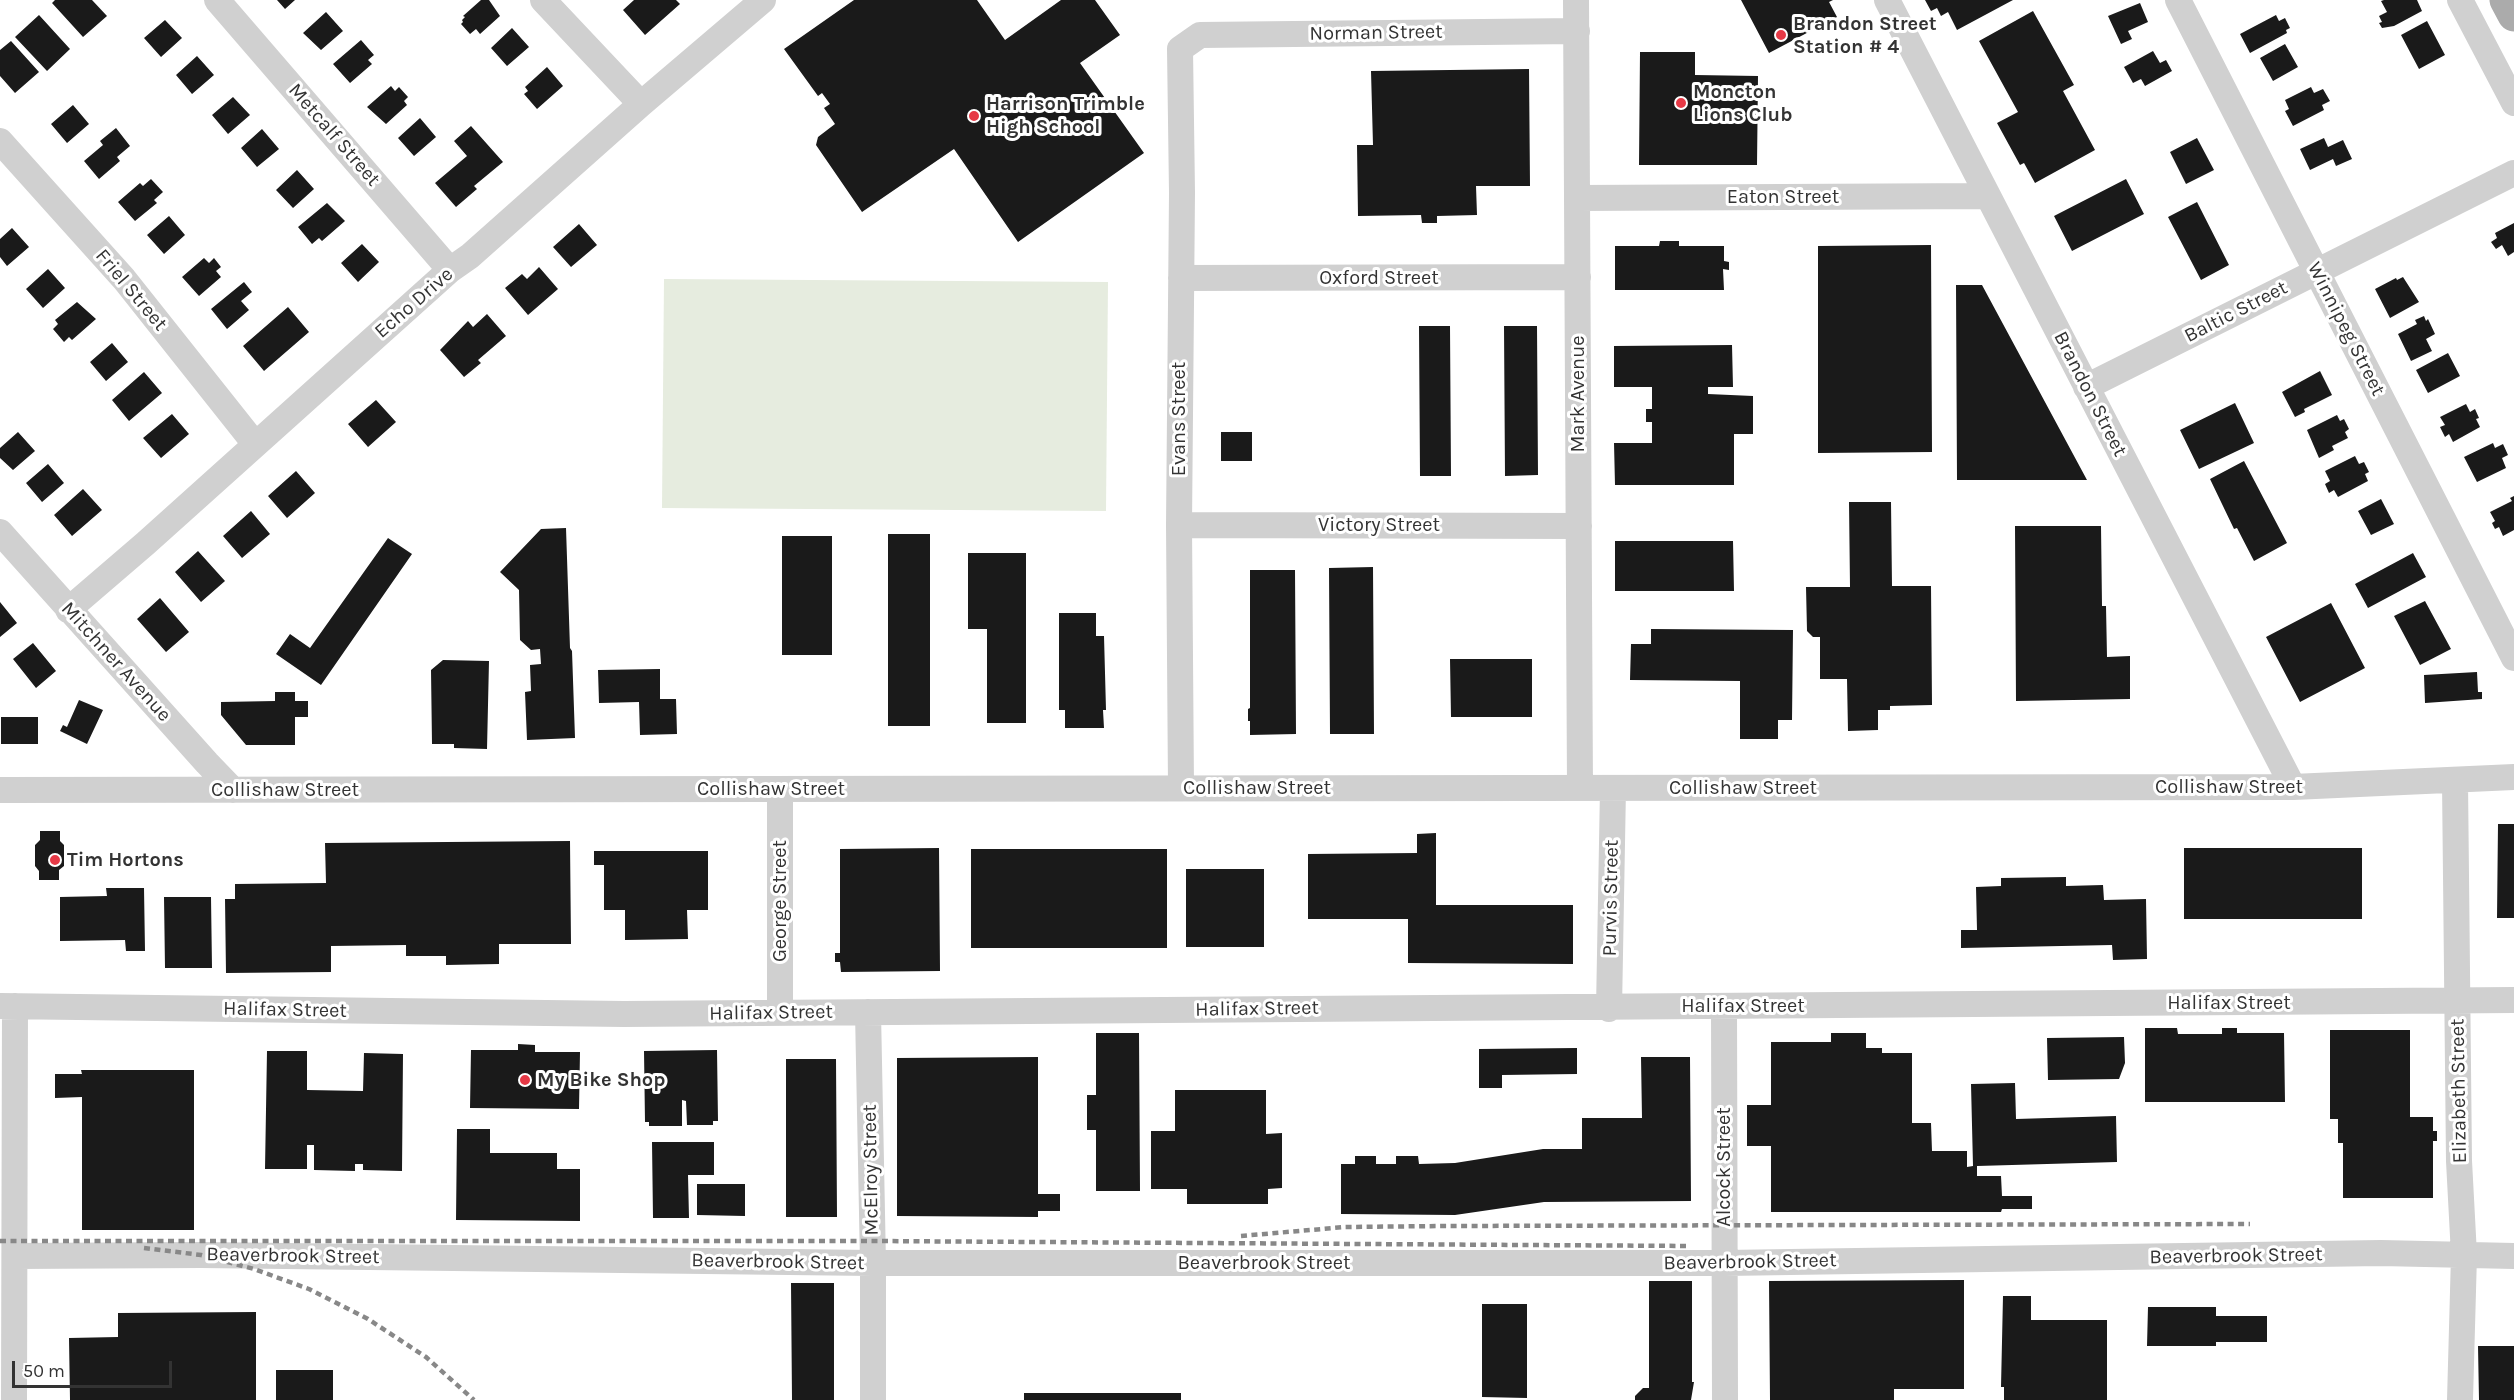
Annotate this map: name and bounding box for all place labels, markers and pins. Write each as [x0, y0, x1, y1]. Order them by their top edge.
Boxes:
place label: Brandon Street Station # 4 [1793, 12, 1937, 59]
marker: Brandon Street Station # 4 [1774, 28, 1788, 42]
place label: Moncton Lions Club [1693, 80, 1792, 127]
place label: Harrison Trimble High School [986, 92, 1145, 139]
marker: Moncton Lions Club [1674, 96, 1688, 110]
marker: Harrison Trimble High School [967, 109, 981, 123]
place label: Tim Hortons [67, 848, 184, 872]
marker: Tim Hortons [48, 853, 62, 867]
place label: My Bike Shop [537, 1068, 665, 1092]
marker: My Bike Shop [518, 1073, 532, 1087]

